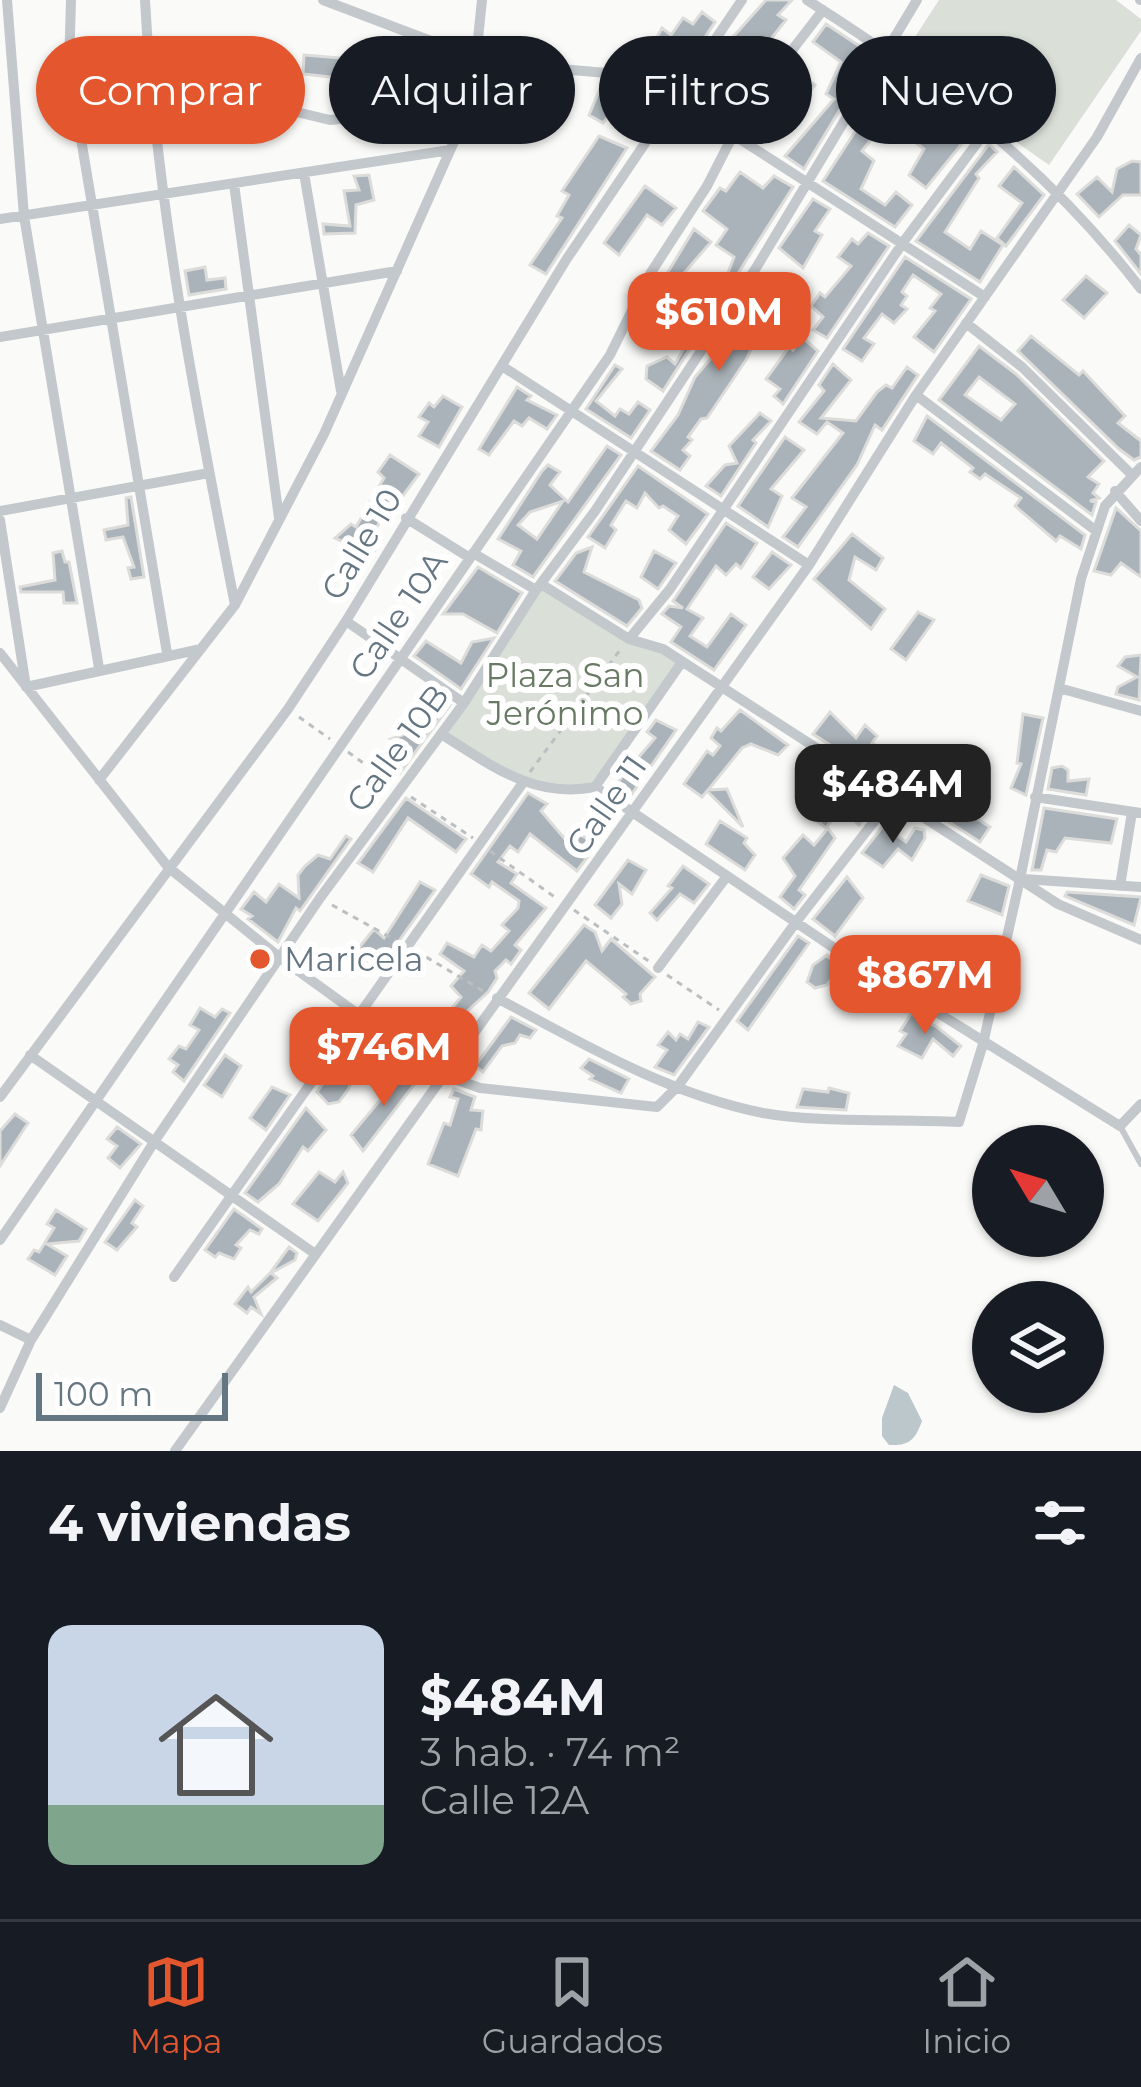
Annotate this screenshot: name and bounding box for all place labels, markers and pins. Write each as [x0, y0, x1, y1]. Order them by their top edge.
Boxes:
pin: $610M [635, 272, 803, 374]
pin: $484M [809, 744, 977, 846]
pin: $867M [841, 935, 1009, 1037]
place label: Maricela [284, 939, 423, 979]
marker: Maricela [247, 946, 273, 972]
pin: $746M [300, 1007, 468, 1109]

